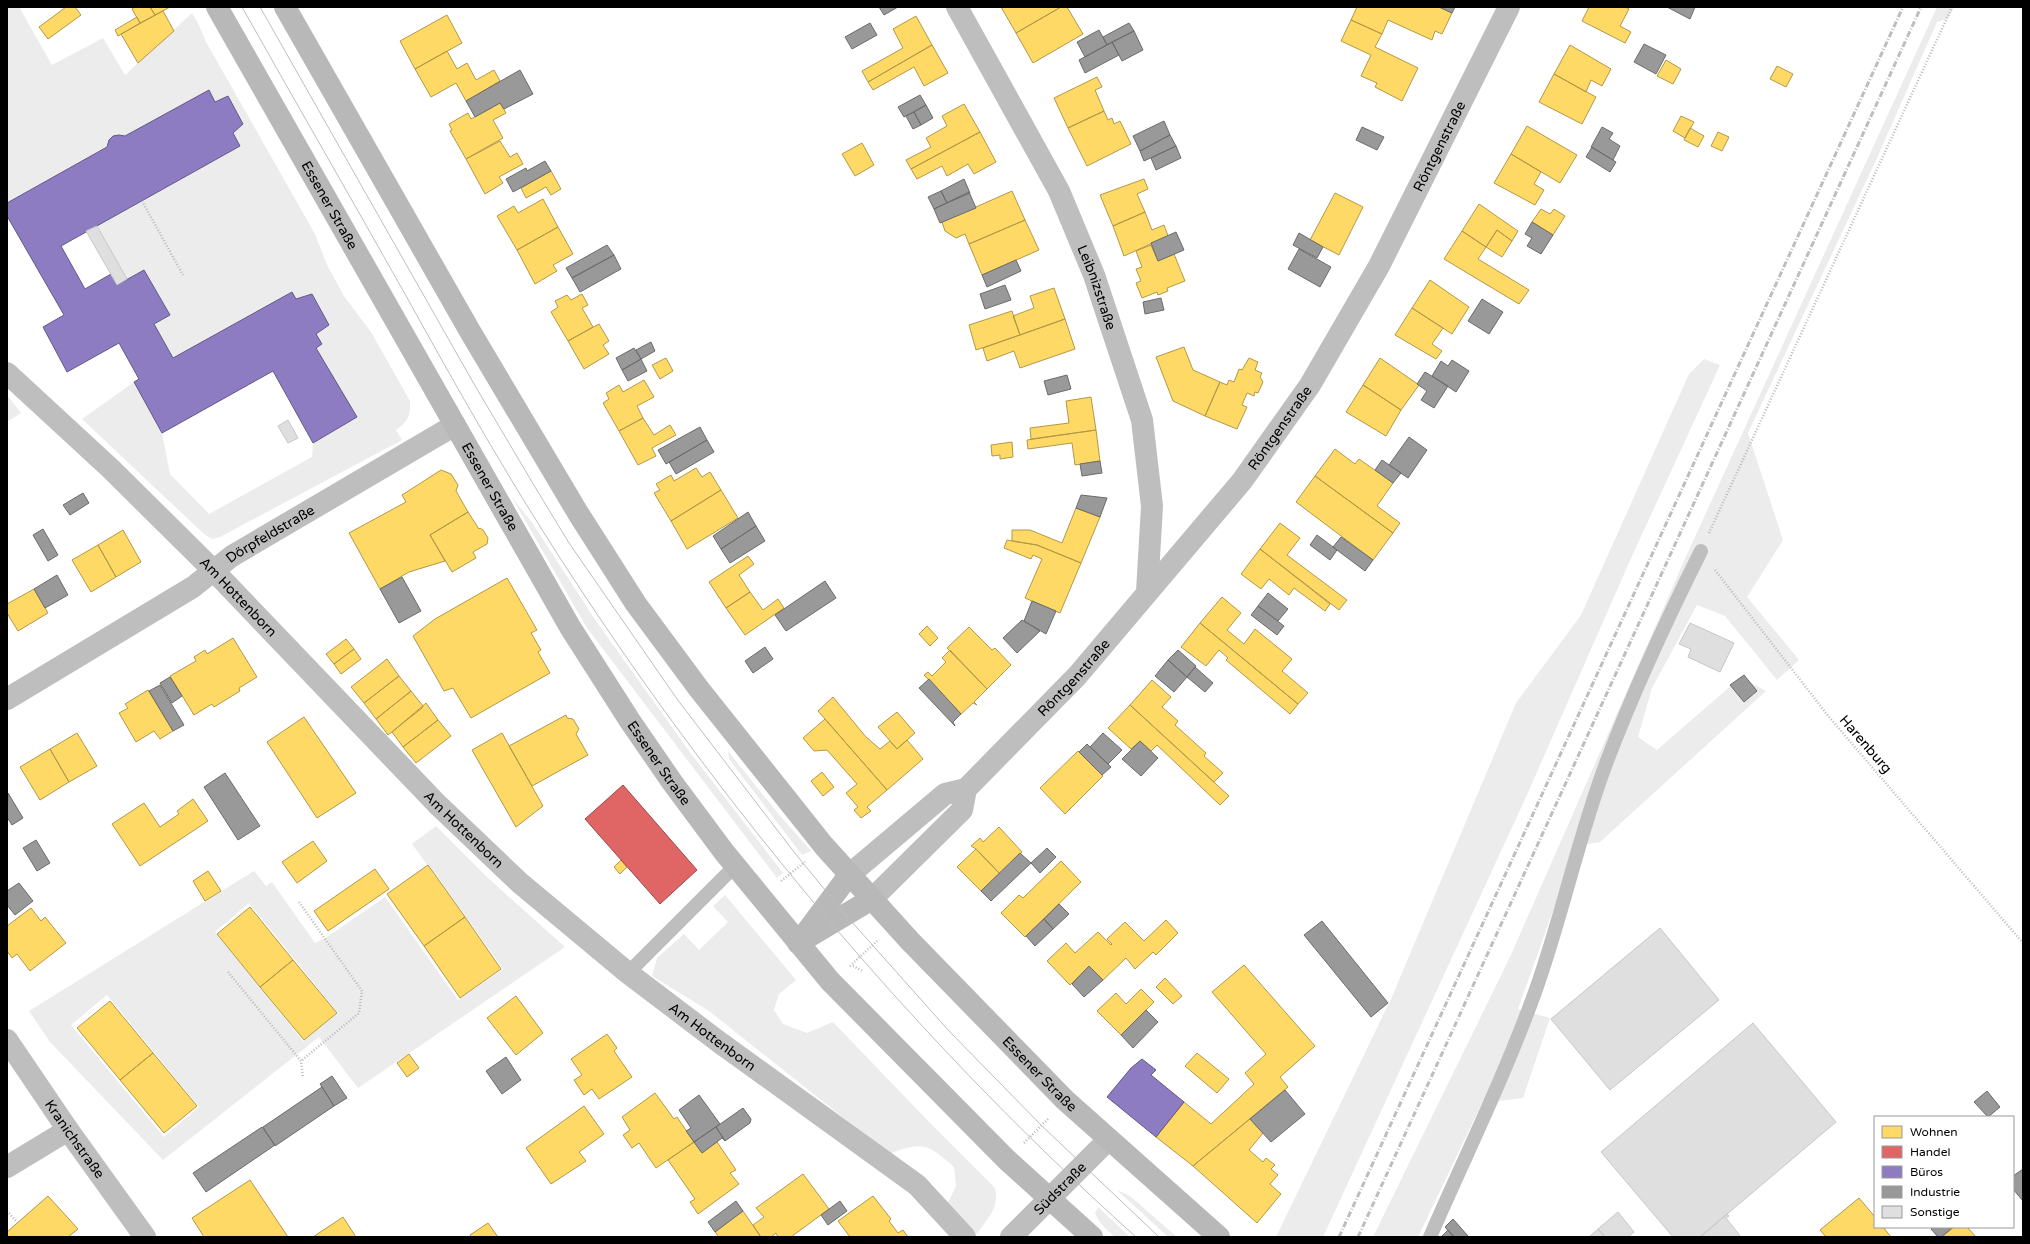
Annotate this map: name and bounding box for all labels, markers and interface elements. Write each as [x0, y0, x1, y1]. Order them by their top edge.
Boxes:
street label: Röntgenstraße [1410, 98, 1469, 195]
street label: Essener Straße [297, 158, 361, 253]
street label: Leibnizstraße [1073, 242, 1120, 332]
street label: Röntgenstraße [1245, 383, 1316, 473]
street label: Essener Straße [458, 440, 522, 534]
street label: Dörpfeldstraße [222, 501, 318, 567]
street label: Am Hottenborn [196, 554, 280, 640]
street label: Röntgenstraße [1034, 636, 1114, 720]
street label: Harenburg [1836, 712, 1895, 777]
street label: Essener Straße [623, 718, 694, 809]
street label: Am Hottenborn [420, 788, 507, 872]
street label: Am Hottenborn [665, 999, 759, 1075]
street label: Essener Straße [999, 1033, 1080, 1116]
street label: Kranichstraße [41, 1097, 108, 1182]
legend [1874, 1116, 2014, 1228]
text: Wohnen [1910, 1125, 1958, 1139]
text: Handel [1910, 1145, 1950, 1159]
street label: Südstraße [1030, 1159, 1090, 1218]
text: Büros [1910, 1165, 1943, 1179]
text: Industrie [1910, 1185, 1960, 1199]
text: Sonstige [1910, 1205, 1960, 1219]

